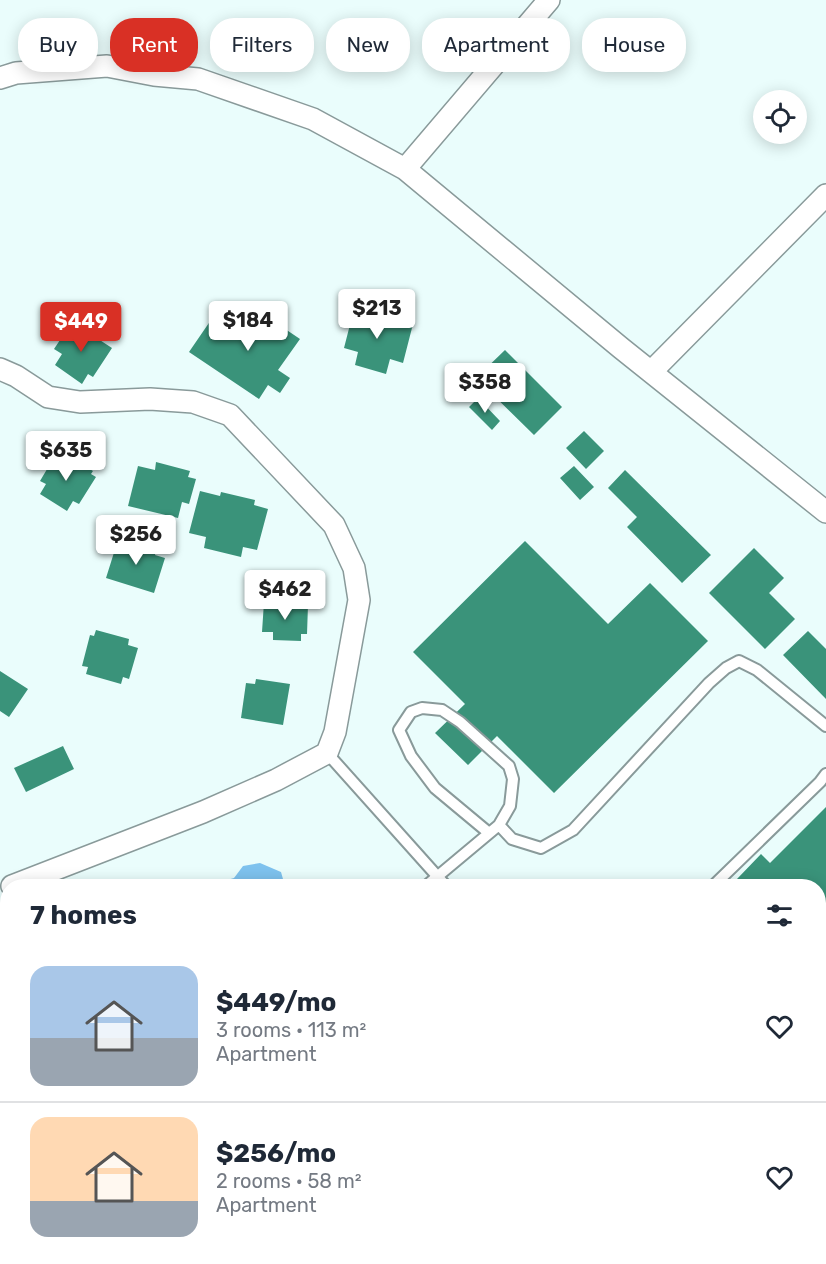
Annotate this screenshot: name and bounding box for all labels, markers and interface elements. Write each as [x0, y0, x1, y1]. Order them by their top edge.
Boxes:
chip: Buy [18, 18, 98, 72]
chip: Rent [110, 18, 198, 72]
chip: Filters [210, 18, 314, 72]
chip: New [326, 18, 410, 72]
chip: Apartment [422, 18, 570, 72]
chip: House [582, 18, 686, 72]
map controls [753, 90, 807, 144]
button: locate [753, 90, 807, 144]
pin: $213 [341, 289, 413, 340]
text: $213 [352, 296, 402, 320]
pin: $184 [212, 301, 284, 352]
pin: $449 [45, 302, 117, 353]
text: $184 [223, 308, 273, 332]
text: $449 [54, 309, 108, 333]
pin: $358 [449, 363, 521, 414]
text: $358 [459, 370, 512, 394]
pin: $635 [30, 431, 102, 482]
text: $635 [40, 438, 92, 462]
pin: $256 [100, 515, 172, 566]
text: $256 [110, 522, 162, 546]
pin: $462 [249, 570, 321, 621]
text: $462 [258, 577, 312, 601]
icon: filters [763, 899, 796, 932]
text: 7 homes [30, 900, 137, 931]
text: $449/mo [216, 987, 336, 1018]
icon: home [78, 990, 150, 1062]
icon: heart [763, 1010, 796, 1043]
text: 3 rooms · 113 m² [216, 1018, 366, 1042]
text: Apartment [216, 1042, 317, 1066]
text: $256/mo [216, 1138, 336, 1169]
icon: home [78, 1141, 150, 1213]
icon: heart [763, 1161, 796, 1194]
text: 2 rooms · 58 m² [216, 1169, 362, 1193]
text: Apartment [216, 1193, 317, 1217]

